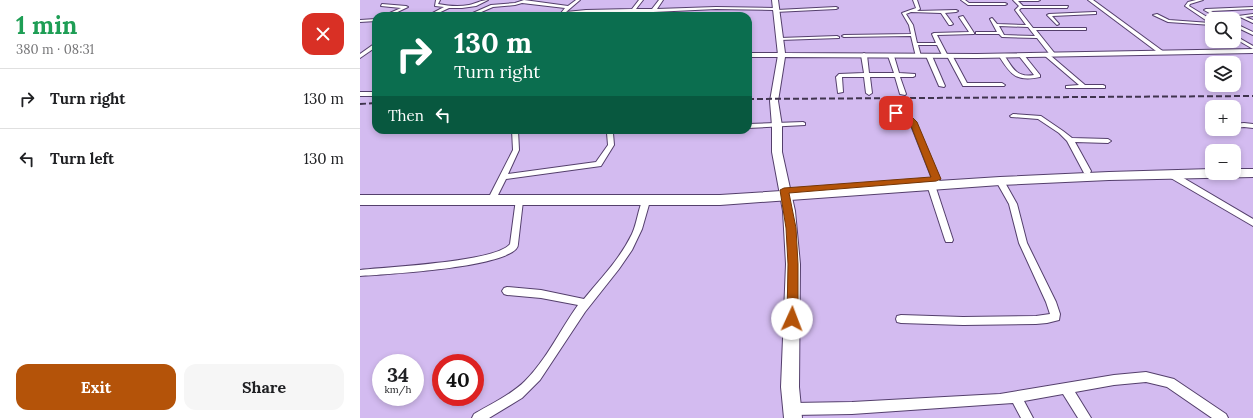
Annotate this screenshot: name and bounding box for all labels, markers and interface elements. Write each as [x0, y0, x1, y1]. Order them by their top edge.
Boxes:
text: 1 min [16, 10, 77, 41]
map controls [1205, 12, 1241, 180]
button: search [1205, 12, 1241, 48]
button: close [302, 13, 344, 55]
text: 130 m [454, 25, 532, 61]
icon: right [388, 28, 440, 80]
text: 380 m · 08:31 [16, 41, 94, 58]
button: layers [1205, 56, 1241, 92]
text: Turn right [454, 60, 540, 83]
icon: right [16, 88, 38, 110]
text: Turn right [50, 89, 126, 108]
text: 130 m [304, 89, 344, 108]
pin [879, 96, 913, 130]
button: + [1205, 100, 1241, 136]
icon: arrive [885, 102, 907, 124]
icon: left [432, 104, 454, 126]
text: Then [388, 106, 424, 125]
button: − [1205, 144, 1241, 180]
icon: left [16, 148, 38, 170]
text: Turn left [50, 149, 114, 168]
text: 130 m [304, 149, 344, 168]
position arrow [771, 298, 813, 340]
speed limit sign: 40 [432, 354, 484, 406]
text: 34 [387, 362, 409, 387]
button: Exit [16, 364, 176, 410]
button: Share [184, 364, 344, 410]
text: km/h [384, 383, 412, 396]

